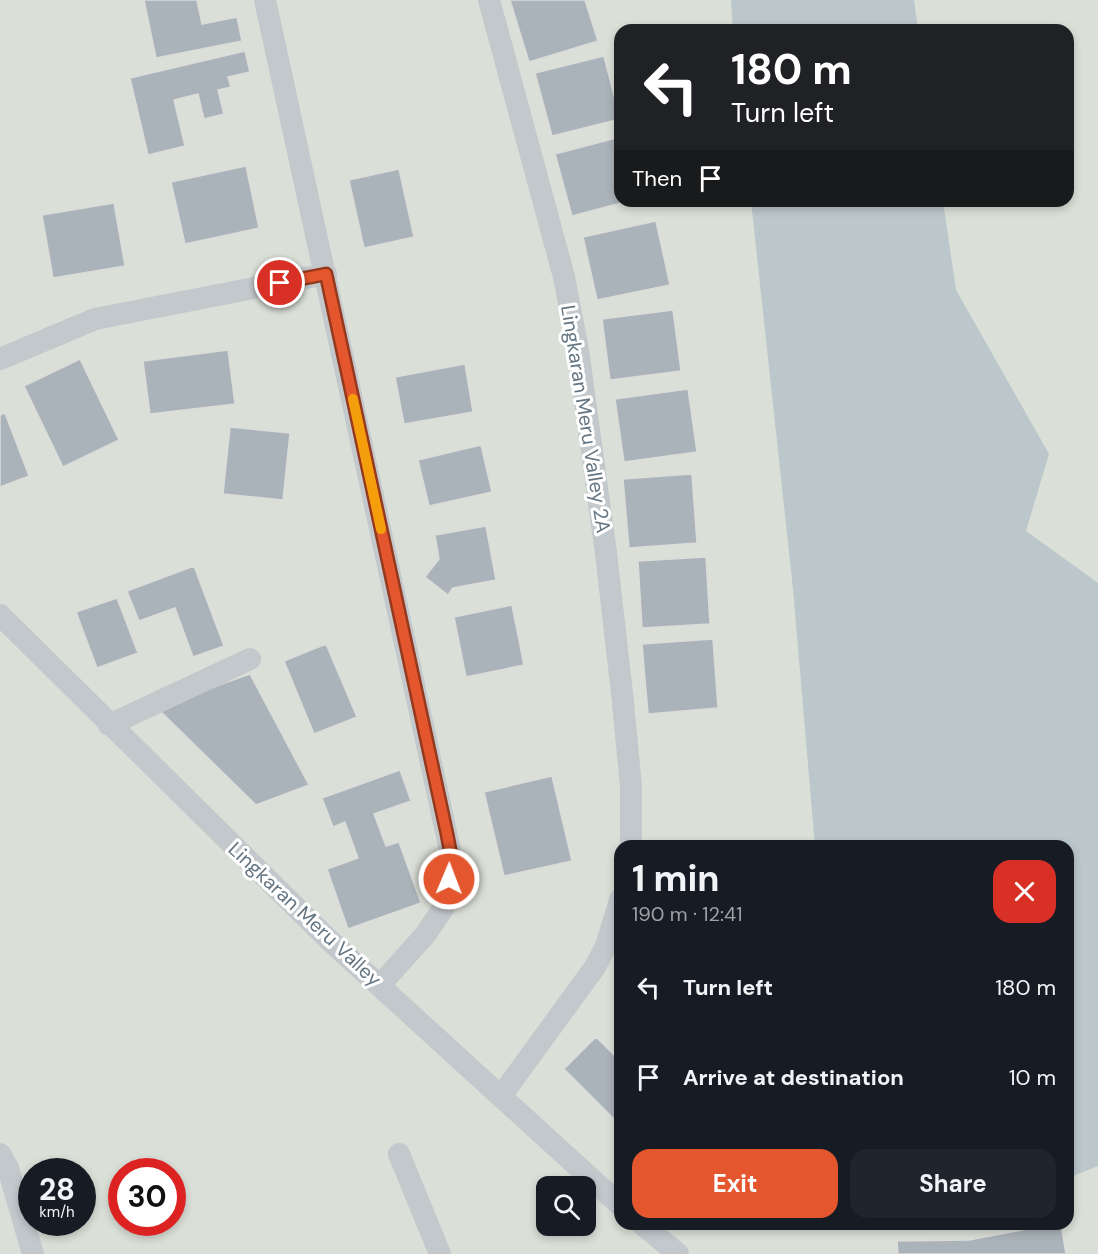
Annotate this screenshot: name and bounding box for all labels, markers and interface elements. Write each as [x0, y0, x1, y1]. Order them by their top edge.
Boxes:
text: 180 m [731, 42, 852, 97]
icon: left [632, 48, 710, 126]
text: Turn left [731, 95, 834, 130]
icon: arrive [694, 162, 727, 195]
text: Then [632, 164, 682, 193]
pin [254, 257, 305, 308]
icon: arrive [263, 266, 296, 299]
street label: Lingkaran Meru Valley 2A [555, 303, 617, 535]
street label: Lingkaran Meru Valley [223, 836, 387, 992]
position arrow [417, 847, 481, 911]
text: 1 min [632, 855, 720, 902]
button: close [993, 860, 1056, 923]
text: 190 m · 12:41 [632, 901, 742, 927]
icon: left [632, 971, 665, 1004]
text: Turn left [683, 973, 773, 1002]
text: 180 m [995, 973, 1056, 1002]
icon: arrive [632, 1061, 665, 1094]
text: Arrive at destination [683, 1063, 904, 1092]
text: 10 m [1009, 1063, 1056, 1092]
button: Exit [632, 1149, 838, 1218]
button: Share [850, 1149, 1056, 1218]
speed limit sign: 30 [108, 1158, 186, 1236]
text: 28 [39, 1170, 75, 1209]
map controls [536, 1176, 596, 1236]
button: search [536, 1176, 596, 1236]
text: km/h [39, 1202, 75, 1222]

